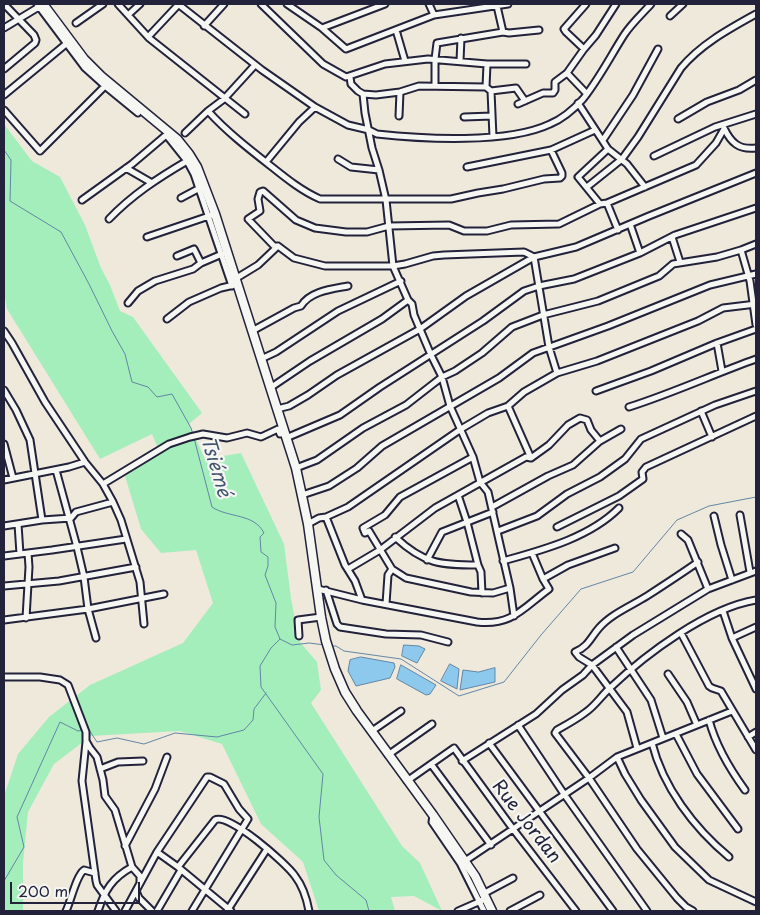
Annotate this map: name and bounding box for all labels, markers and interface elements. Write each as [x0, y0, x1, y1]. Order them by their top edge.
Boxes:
water label: Tsiémé [195, 434, 235, 500]
street label: Rue Jordan [487, 776, 565, 868]
scale bar [12, 872, 142, 904]
text: 200 m [18, 879, 68, 902]

